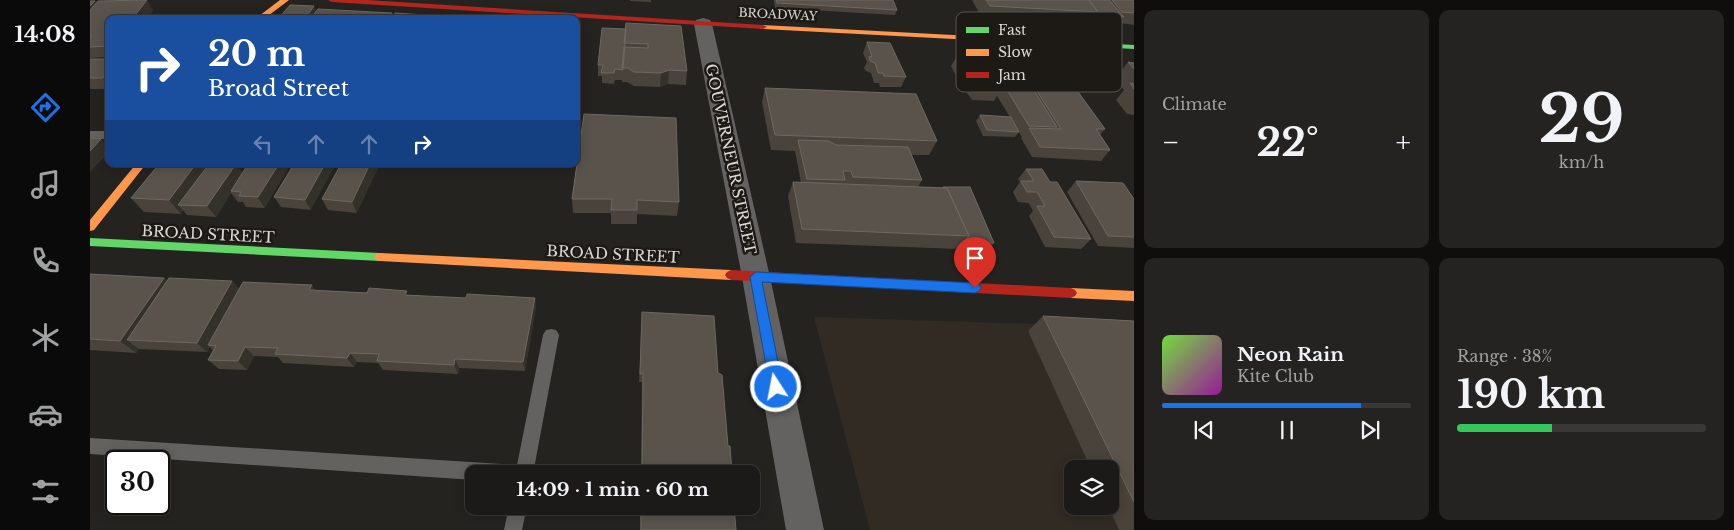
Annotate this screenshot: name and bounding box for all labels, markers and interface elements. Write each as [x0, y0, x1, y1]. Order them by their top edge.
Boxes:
street label: BROADWAY [738, 4, 818, 24]
legend [956, 12, 1122, 92]
text: 14:08 [14, 21, 76, 48]
text: Fast [998, 21, 1027, 39]
text: 20 m [208, 32, 305, 75]
icon: right [125, 35, 190, 100]
text: Slow [998, 43, 1032, 61]
street label: GOUVERNEUR STREET [701, 62, 761, 256]
text: Jam [996, 66, 1026, 84]
text: Broad Street [208, 75, 349, 102]
text: 29 [1538, 79, 1625, 160]
icon: directions [28, 90, 63, 125]
text: Climate [1162, 94, 1227, 114]
text: 22° [1257, 119, 1319, 166]
text: − [1162, 125, 1180, 160]
text: + [1396, 125, 1411, 160]
icon: left [249, 130, 277, 158]
icon: ahead [302, 130, 330, 158]
icon: ahead [355, 130, 383, 158]
icon: right [408, 130, 436, 158]
text: km/h [1559, 152, 1604, 172]
icon: music [28, 167, 63, 202]
street label: BROAD STREET [141, 221, 275, 247]
pin [954, 237, 996, 288]
street label: BROAD STREET [546, 241, 680, 267]
icon: phone [28, 243, 63, 278]
icon: arrive [961, 244, 989, 272]
icon: climate [28, 320, 63, 355]
text: Neon Rain [1237, 343, 1344, 366]
text: Range · 38% [1457, 346, 1552, 366]
position arrow [749, 360, 801, 412]
text: Kite Club [1237, 366, 1314, 386]
text: 190 km [1457, 371, 1605, 418]
icon: car [28, 397, 63, 432]
icon: previous [1190, 416, 1218, 444]
icon: pause [1273, 416, 1301, 444]
icon: next [1356, 416, 1384, 444]
speed limit sign: 30 [105, 450, 170, 515]
map controls [1064, 460, 1119, 515]
button: layers [1064, 460, 1119, 515]
icon: filters [28, 474, 63, 509]
text: 14:09 · 1 min · 60 m [516, 478, 709, 501]

